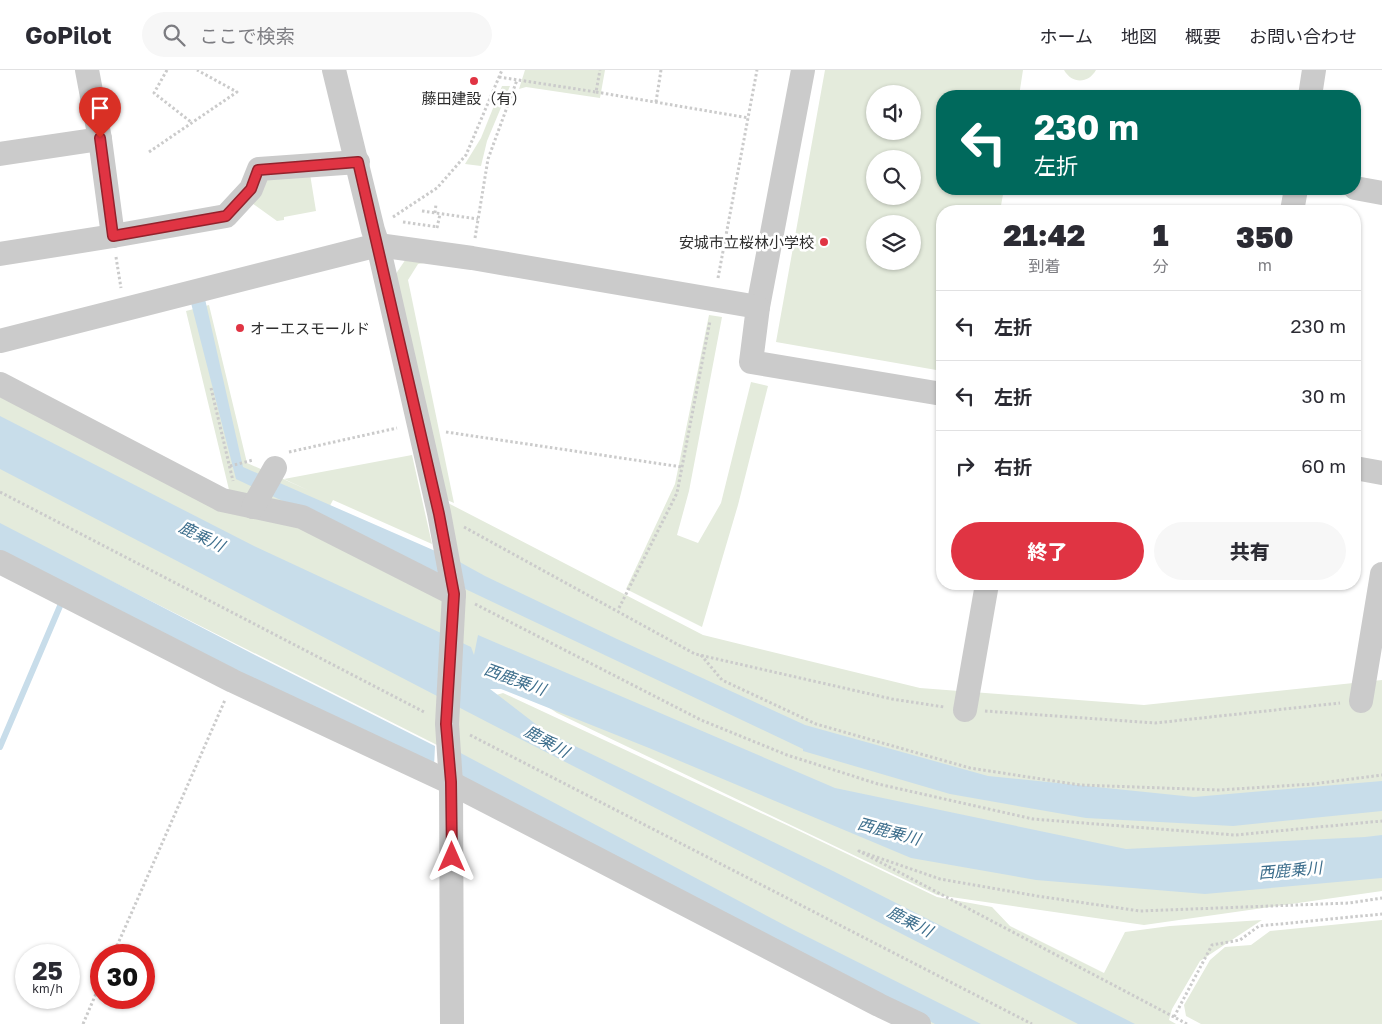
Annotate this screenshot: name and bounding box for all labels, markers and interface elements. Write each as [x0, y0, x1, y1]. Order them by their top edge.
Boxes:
search box [142, 12, 492, 57]
text: GoPilot [25, 20, 112, 49]
icon: search [160, 21, 188, 49]
text: ここで検索 [200, 24, 295, 47]
text: ホーム [1040, 25, 1093, 47]
text: 地図 [1121, 25, 1157, 47]
text: 概要 [1185, 25, 1221, 47]
text: お問い合わせ [1249, 25, 1357, 47]
marker: 藤田建設（有） [468, 75, 480, 87]
map controls [866, 85, 921, 270]
button: sound [866, 85, 921, 140]
pin [79, 87, 121, 138]
place label: 藤田建設（有） [421, 89, 527, 107]
icon: arrive [86, 94, 114, 122]
text: 230 m [1034, 106, 1139, 148]
icon: left [951, 110, 1016, 175]
button: search [866, 150, 921, 205]
text: 左折 [1034, 152, 1078, 179]
button: layers [866, 215, 921, 270]
text: 21:42 [1003, 217, 1085, 253]
text: 1 [1153, 217, 1169, 253]
text: 350 [1236, 219, 1294, 255]
place label: 安城市立桜林小学校 [679, 233, 814, 251]
marker: 安城市立桜林小学校 [818, 236, 830, 248]
text: m [1258, 255, 1272, 275]
text: 到着 [1028, 256, 1060, 276]
text: 分 [1153, 256, 1169, 276]
icon: left [951, 312, 979, 340]
text: 230 m [1291, 314, 1346, 337]
text: 左折 [994, 315, 1032, 338]
place label: オーエスモールド [250, 319, 370, 337]
marker: オーエスモールド [234, 322, 246, 334]
icon: left [951, 382, 979, 410]
text: 30 m [1302, 384, 1346, 407]
text: 左折 [994, 385, 1032, 408]
icon: right [951, 452, 979, 480]
text: 60 m [1301, 454, 1346, 477]
text: 右折 [994, 455, 1032, 478]
water label: 鹿乗川 [176, 516, 230, 556]
button: 終了 [951, 522, 1144, 580]
button: 共有 [1154, 522, 1346, 580]
water label: 西鹿乗川 [482, 659, 550, 700]
water label: 鹿乗川 [521, 721, 575, 762]
water label: 西鹿乗川 [855, 813, 924, 849]
position arrow [425, 830, 477, 882]
water label: 西鹿乗川 [1257, 857, 1325, 883]
water label: 鹿乗川 [884, 901, 938, 942]
speed limit sign: 30 [90, 944, 155, 1009]
text: 25 [32, 955, 63, 986]
text: km/h [32, 981, 63, 996]

